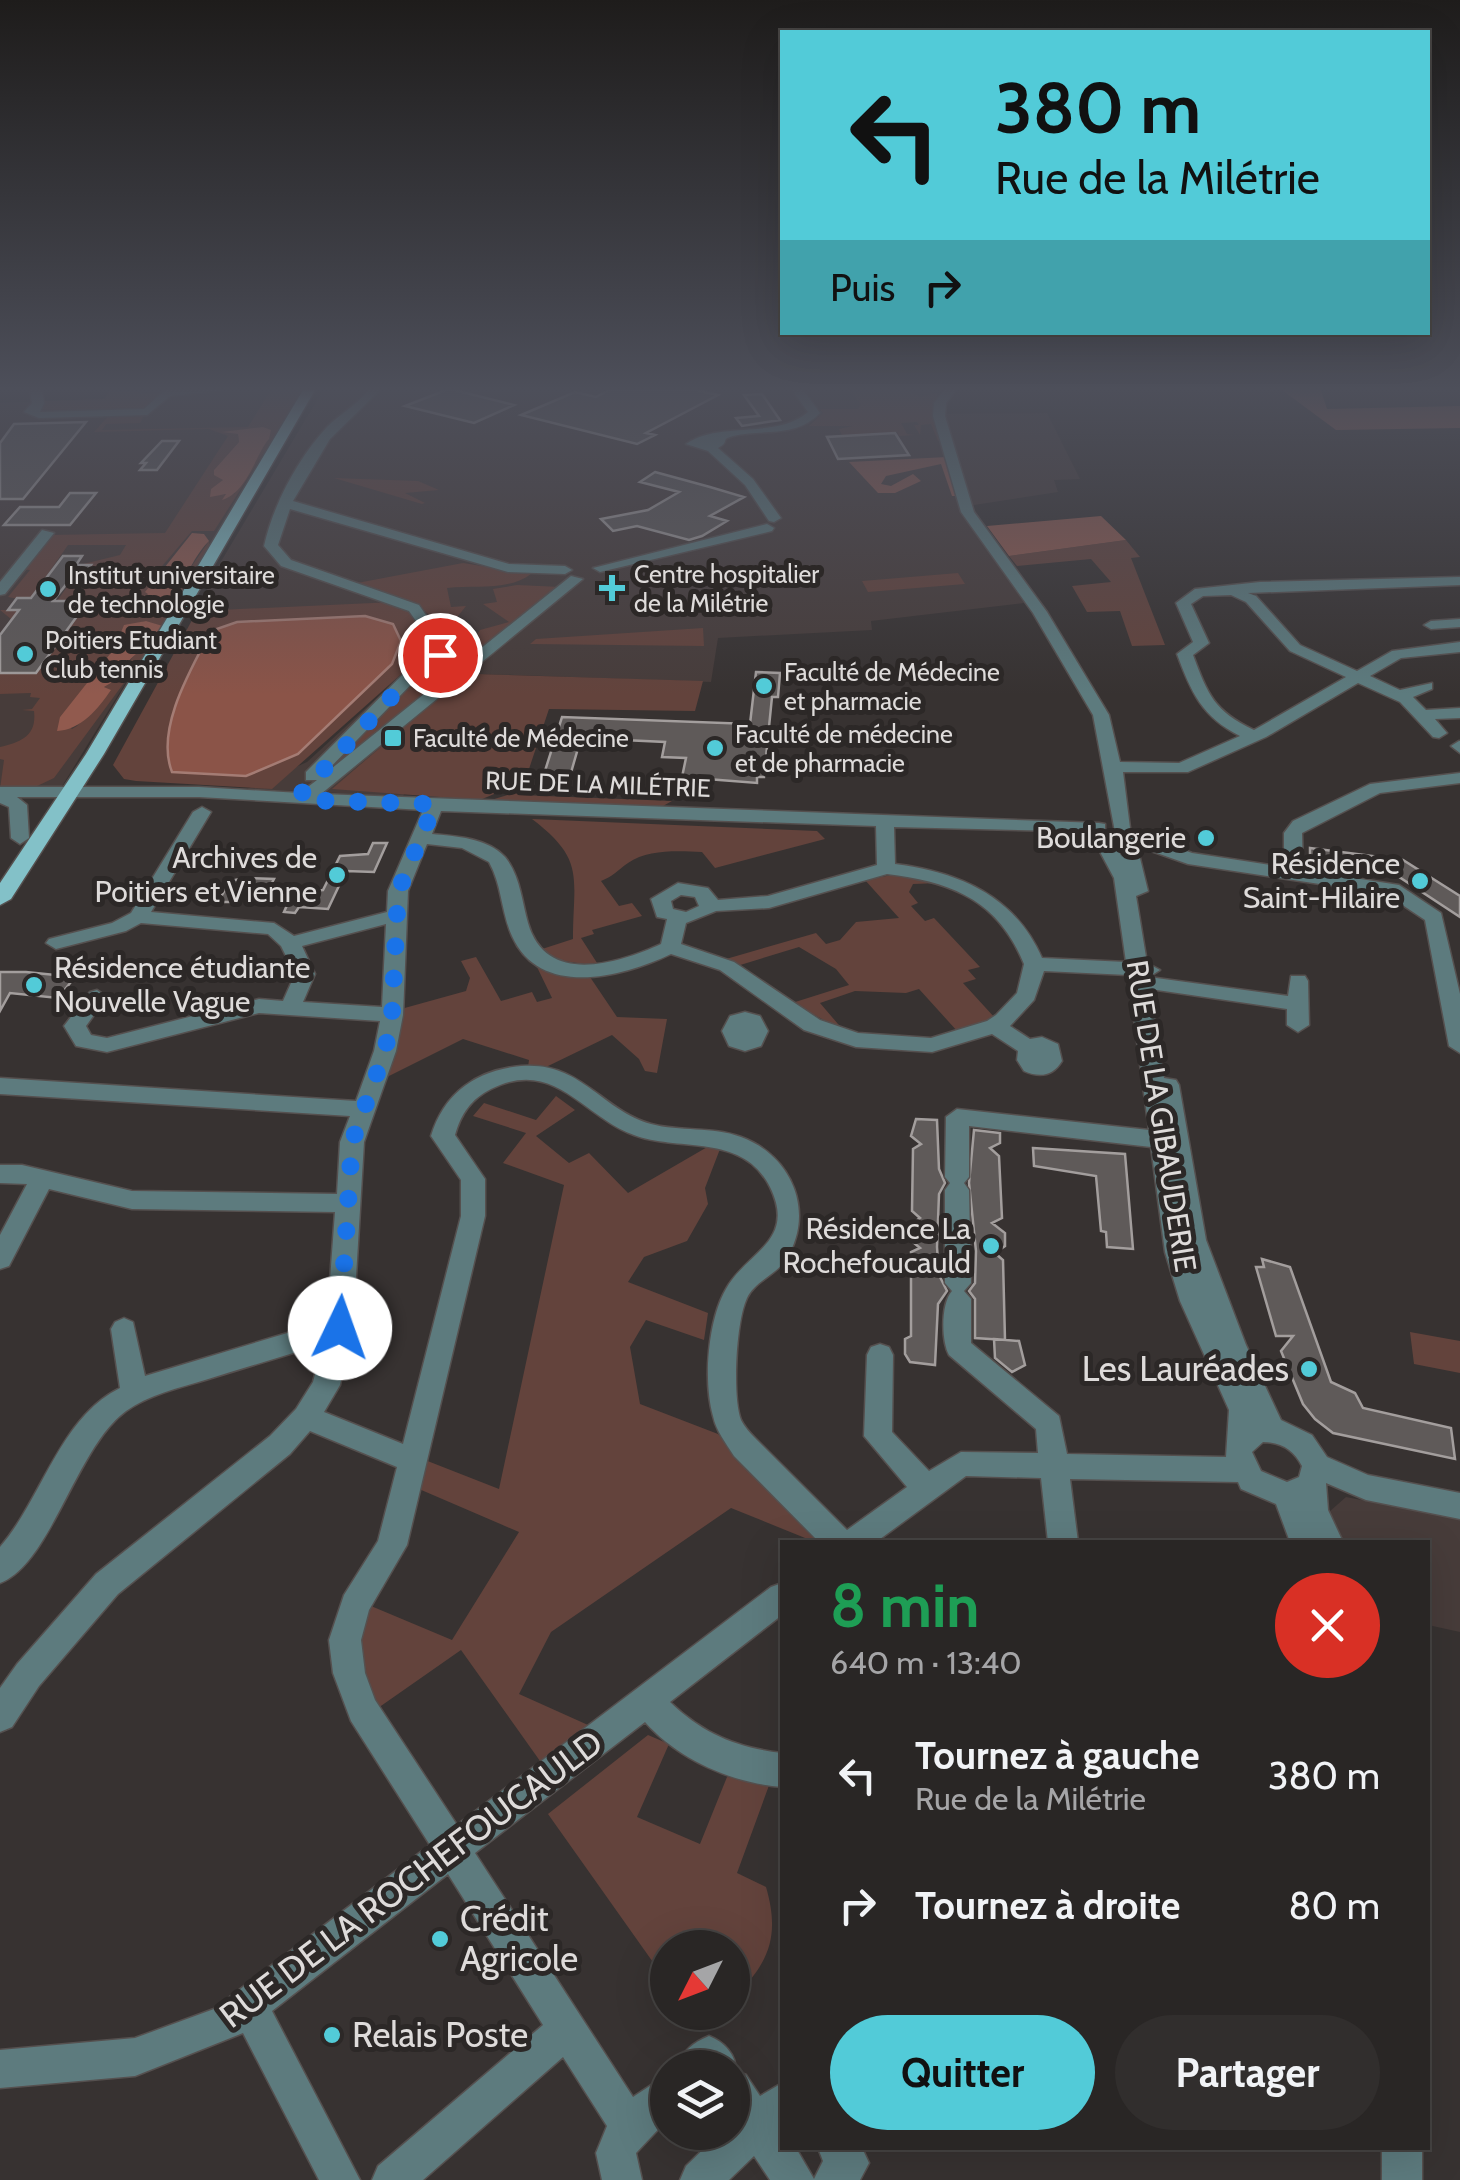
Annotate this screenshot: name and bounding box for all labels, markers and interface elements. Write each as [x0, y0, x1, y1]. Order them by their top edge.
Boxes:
text: 380 m [995, 65, 1201, 151]
icon: left [830, 70, 960, 200]
text: Rue de la Milétrie [995, 151, 1320, 205]
icon: right [915, 260, 970, 315]
text: Puis [830, 264, 895, 311]
place label: Centre hospitalier de la Milétrie [634, 559, 819, 618]
place label: Institut universitaire de technologie [68, 560, 275, 619]
marker: Centre hospitalier de la Milétrie [599, 575, 625, 601]
marker: Institut universitaire de technologie [37, 578, 59, 600]
pin [398, 613, 483, 698]
place label: Poitiers Etudiant Club tennis [45, 625, 217, 684]
icon: arrive [413, 628, 468, 683]
marker: Poitiers Etudiant Club tennis [14, 643, 36, 665]
place label: Faculté de Médecine et pharmacie [784, 657, 1000, 716]
marker: Faculté de Médecine et pharmacie [753, 675, 775, 697]
place label: Faculté de médecine et de pharmacie [735, 719, 953, 778]
place label: Faculté de Médecine [413, 723, 629, 753]
marker: Faculté de Médecine [382, 727, 404, 749]
marker: Faculté de médecine et de pharmacie [704, 737, 726, 759]
street label: RUE DE LA MILÉTRIE [485, 765, 711, 803]
place label: Boulangerie [1036, 819, 1186, 856]
marker: Boulangerie [1195, 827, 1217, 849]
place label: Archives de Poitiers et Vienne [94, 839, 317, 910]
place label: Résidence Saint-Hilaire [1243, 845, 1400, 916]
marker: Archives de Poitiers et Vienne [326, 864, 348, 886]
marker: Résidence Saint-Hilaire [1409, 870, 1431, 892]
place label: Résidence étudiante Nouvelle Vague [54, 949, 310, 1020]
street label: RUE DE LA GIBAUDERIE [1119, 958, 1204, 1274]
marker: Résidence étudiante Nouvelle Vague [23, 974, 45, 996]
place label: Résidence La Rochefoucauld [783, 1210, 972, 1281]
marker: Résidence La Rochefoucauld [980, 1235, 1002, 1257]
position arrow [288, 1276, 392, 1380]
place label: Les Lauréades [1082, 1347, 1289, 1390]
marker: Les Lauréades [1298, 1358, 1320, 1380]
text: 8 min [830, 1569, 979, 1642]
button: close [1275, 1573, 1380, 1678]
text: 640 m · 13:40 [830, 1643, 1022, 1682]
street label: RUE DE LA ROCHEFOUCAULD [211, 1721, 611, 2037]
text: Tournez à gauche [915, 1732, 1200, 1779]
icon: left [830, 1748, 885, 1803]
text: 380 m [1268, 1752, 1380, 1799]
text: Rue de la Milétrie [915, 1779, 1146, 1818]
icon: right [830, 1878, 885, 1933]
text: Tournez à droite [915, 1882, 1180, 1929]
text: 80 m [1289, 1882, 1380, 1929]
place label: Crédit Agricole [460, 1897, 578, 1980]
marker: Crédit Agricole [429, 1928, 451, 1950]
north arrow [650, 1930, 750, 2030]
map controls [650, 1930, 750, 2150]
place label: Relais Poste [352, 2013, 528, 2056]
button: Quitter [830, 2015, 1095, 2130]
button: Partager [1115, 2015, 1380, 2130]
marker: Relais Poste [321, 2024, 343, 2046]
button: layers [650, 2050, 750, 2150]

